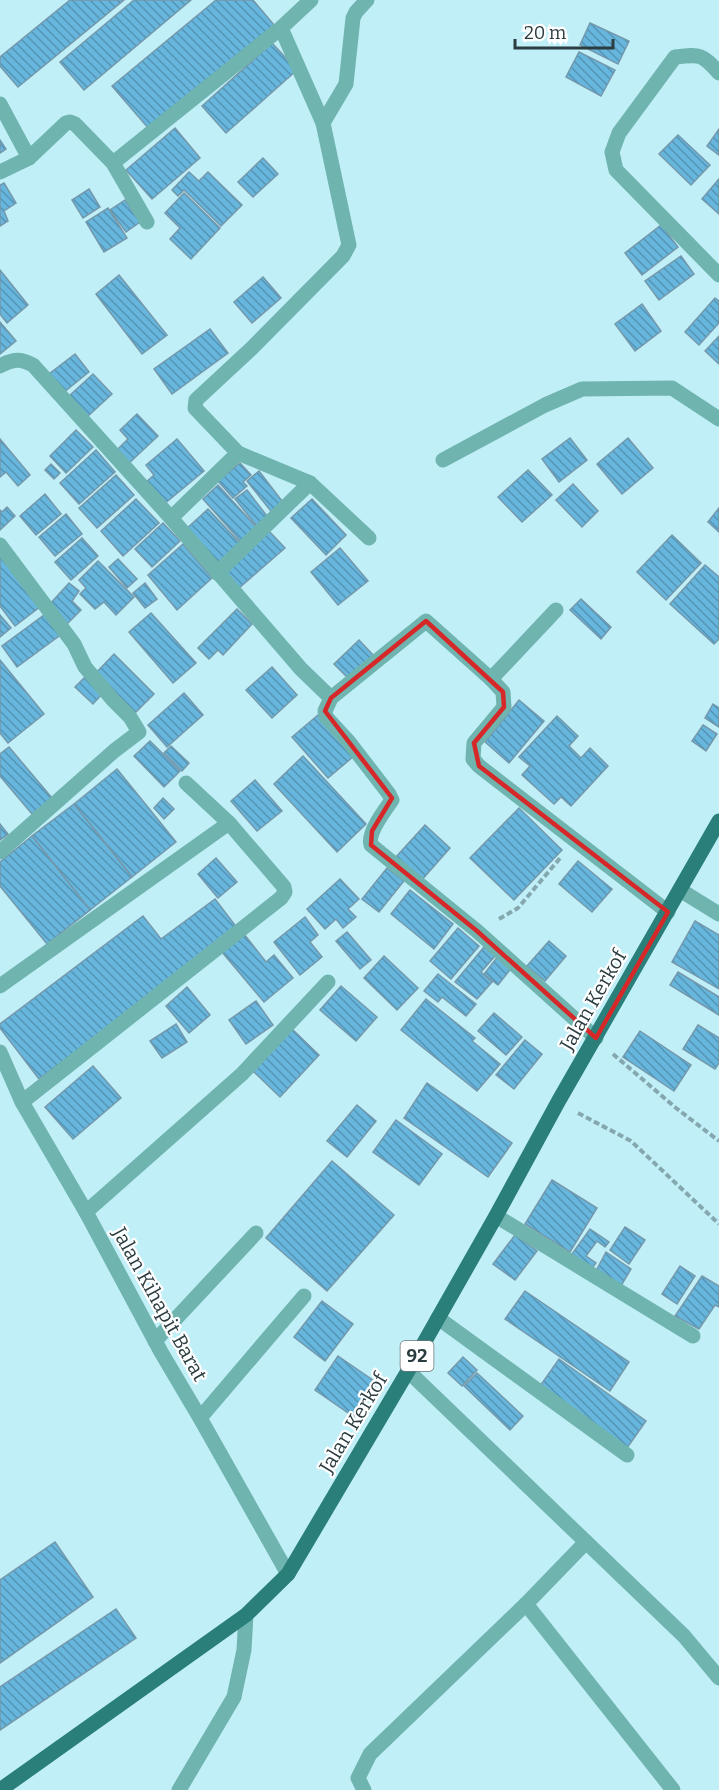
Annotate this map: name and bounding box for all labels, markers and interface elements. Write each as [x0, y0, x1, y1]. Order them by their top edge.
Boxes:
scale bar [515, 12, 612, 50]
text: 20 m [524, 22, 566, 44]
street label: Jalan Kerkof [554, 944, 632, 1055]
street label: Jalan Kihapit Barat [107, 1222, 212, 1385]
road number: 92 [400, 1341, 434, 1371]
street label: Jalan Kerkof [313, 1367, 393, 1478]

